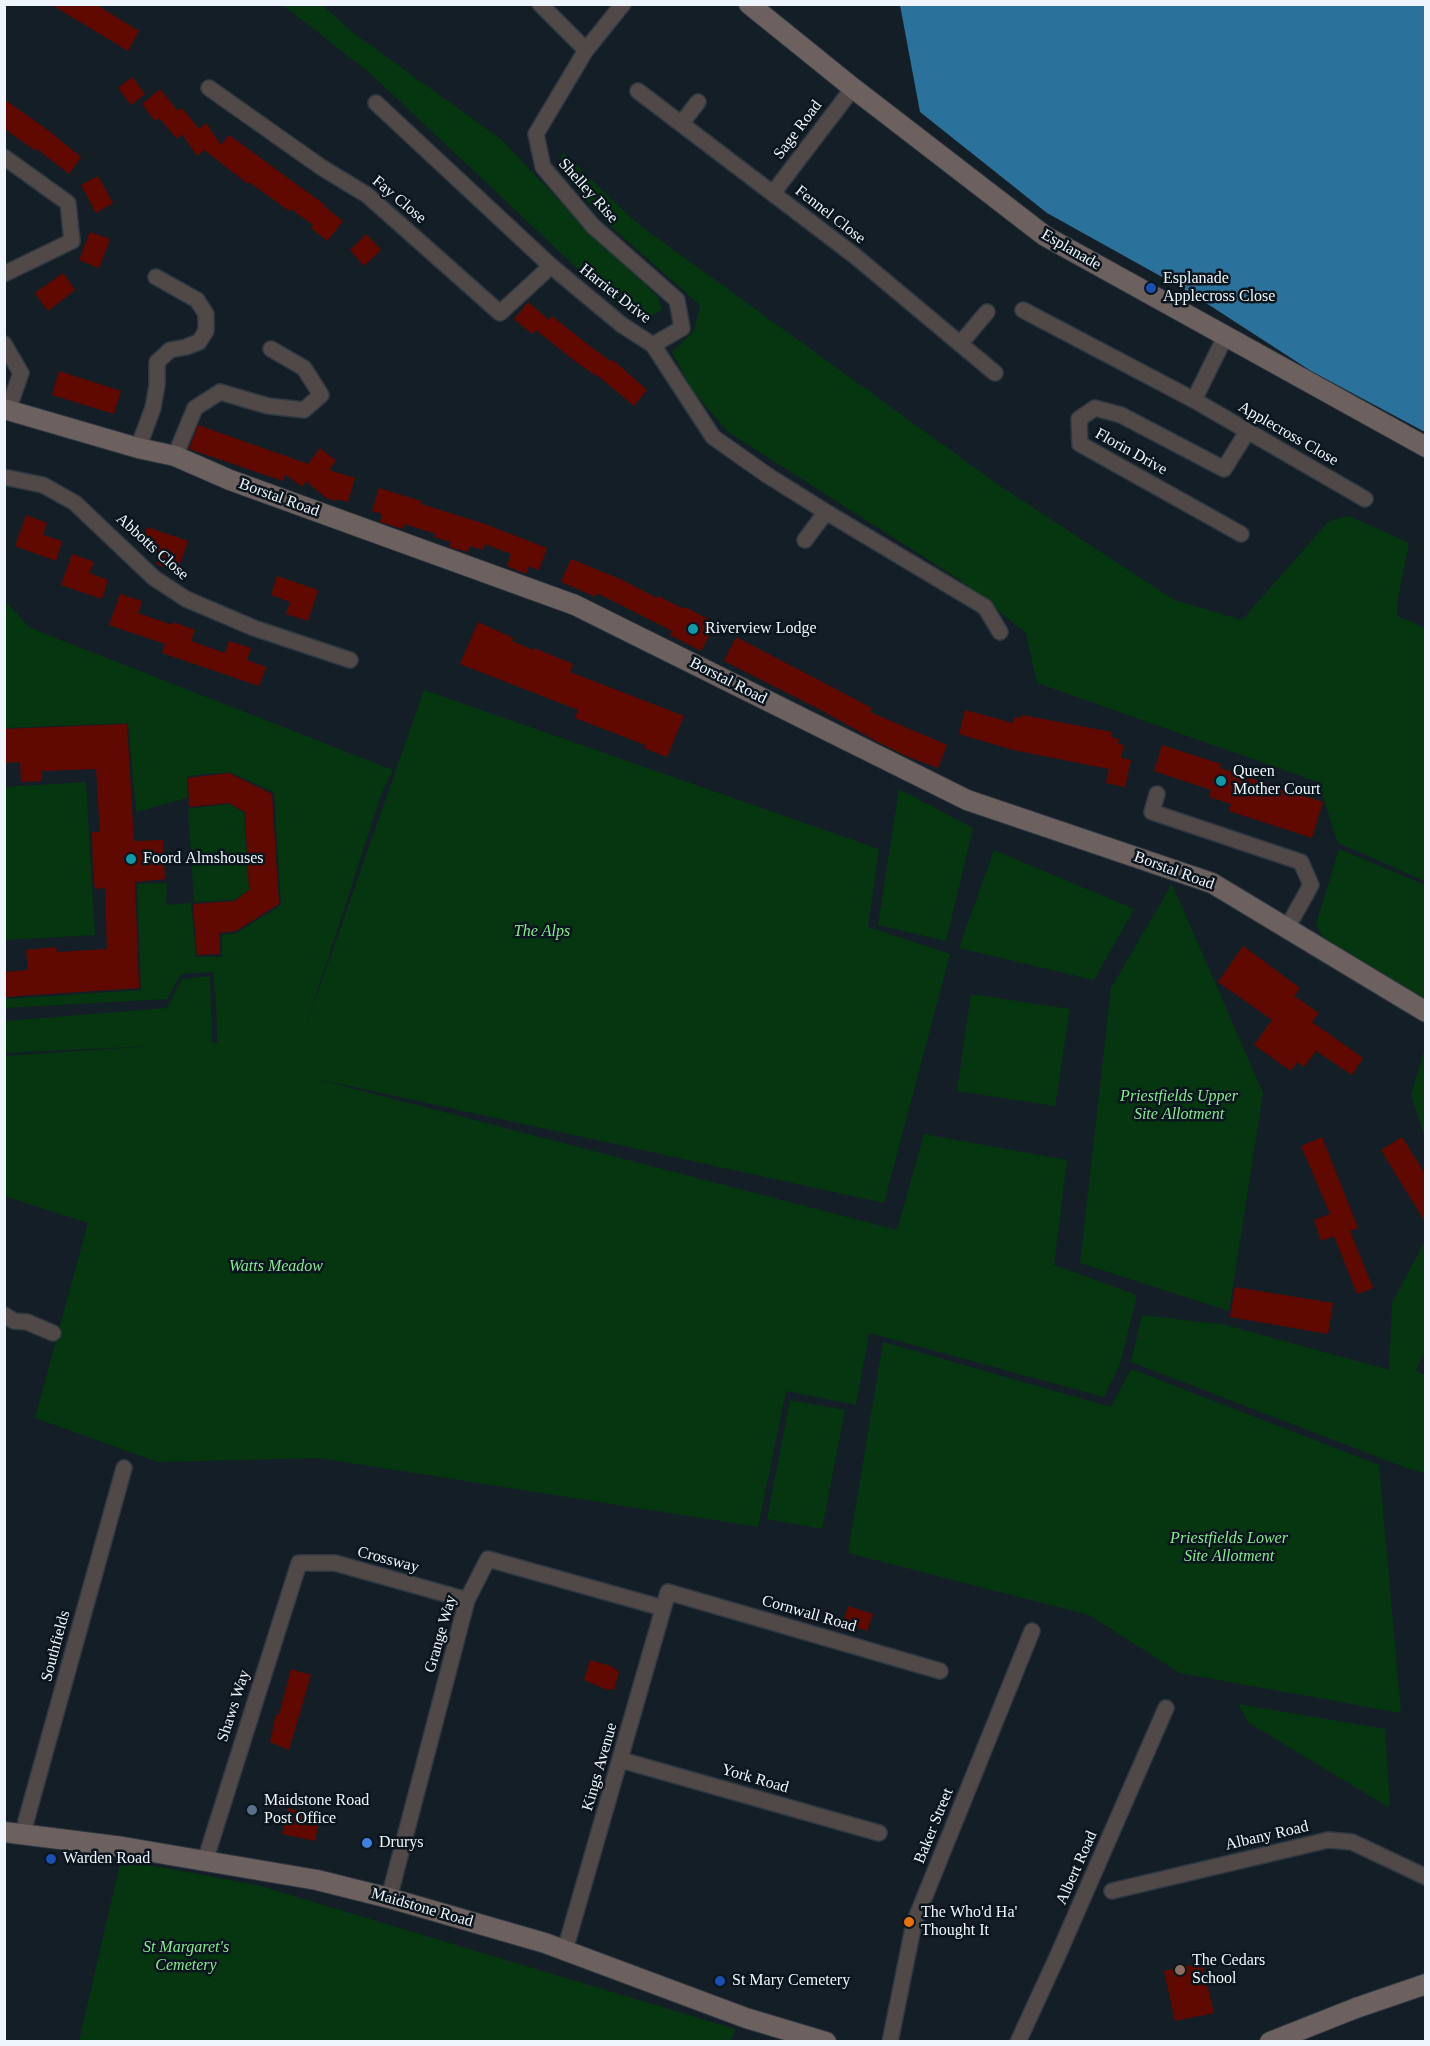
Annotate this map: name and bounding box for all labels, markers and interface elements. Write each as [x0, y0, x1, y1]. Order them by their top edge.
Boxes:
street label: Sage Road [770, 97, 826, 163]
street label: Shelley Rise [554, 155, 622, 227]
street label: Fay Close [368, 172, 430, 228]
street label: Fennel Close [791, 182, 869, 248]
street label: Esplanade [1038, 225, 1104, 275]
street label: Harriet Drive [575, 260, 655, 328]
place label: Esplanade Applecross Close [1163, 269, 1275, 307]
marker: Esplanade Applecross Close [1144, 281, 1158, 295]
street label: Applecross Close [1235, 398, 1341, 470]
street label: Florin Drive [1092, 424, 1170, 480]
street label: Borstal Road [236, 475, 322, 521]
street label: Abbotts Close [112, 509, 192, 585]
place label: Riverview Lodge [705, 619, 817, 639]
marker: Riverview Lodge [686, 622, 700, 636]
street label: Borstal Road [686, 653, 770, 709]
place label: Queen Mother Court [1233, 762, 1321, 800]
marker: Queen Mother Court [1214, 774, 1228, 788]
street label: Borstal Road [1131, 848, 1217, 894]
place label: Foord Almshouses [143, 849, 263, 869]
marker: Foord Almshouses [124, 852, 138, 866]
park label: The Alps [514, 922, 570, 942]
park label: Priestfields Upper Site Allotment [1120, 1087, 1238, 1125]
park label: Watts Meadow [229, 1257, 323, 1277]
park label: Priestfields Lower Site Allotment [1170, 1529, 1288, 1567]
street label: Crossway [355, 1543, 421, 1577]
street label: Cornwall Road [760, 1591, 858, 1637]
street label: Grange Way [421, 1593, 461, 1675]
street label: Southfields [37, 1608, 75, 1684]
street label: Shaws Way [213, 1668, 255, 1744]
street label: Kings Avenue [578, 1721, 622, 1813]
street label: York Road [719, 1760, 791, 1798]
street label: Baker Street [910, 1786, 958, 1866]
place label: Maidstone Road Post Office [264, 1791, 369, 1829]
marker: Maidstone Road Post Office [245, 1803, 259, 1817]
street label: Albany Road [1223, 1817, 1311, 1855]
street label: Albert Road [1052, 1828, 1102, 1908]
place label: Drurys [379, 1833, 423, 1853]
marker: Drurys [360, 1836, 374, 1850]
place label: Warden Road [63, 1849, 150, 1869]
marker: Warden Road [44, 1852, 58, 1866]
street label: Maidstone Road [369, 1884, 475, 1932]
place label: The Who'd Ha' Thought It [921, 1903, 1017, 1941]
marker: The Who'd Ha' Thought It [902, 1915, 916, 1929]
park label: St Margaret's Cemetery [143, 1938, 229, 1976]
place label: The Cedars School [1192, 1951, 1265, 1989]
marker: The Cedars School [1173, 1963, 1187, 1977]
place label: St Mary Cemetery [732, 1971, 850, 1991]
marker: St Mary Cemetery [713, 1974, 727, 1988]

